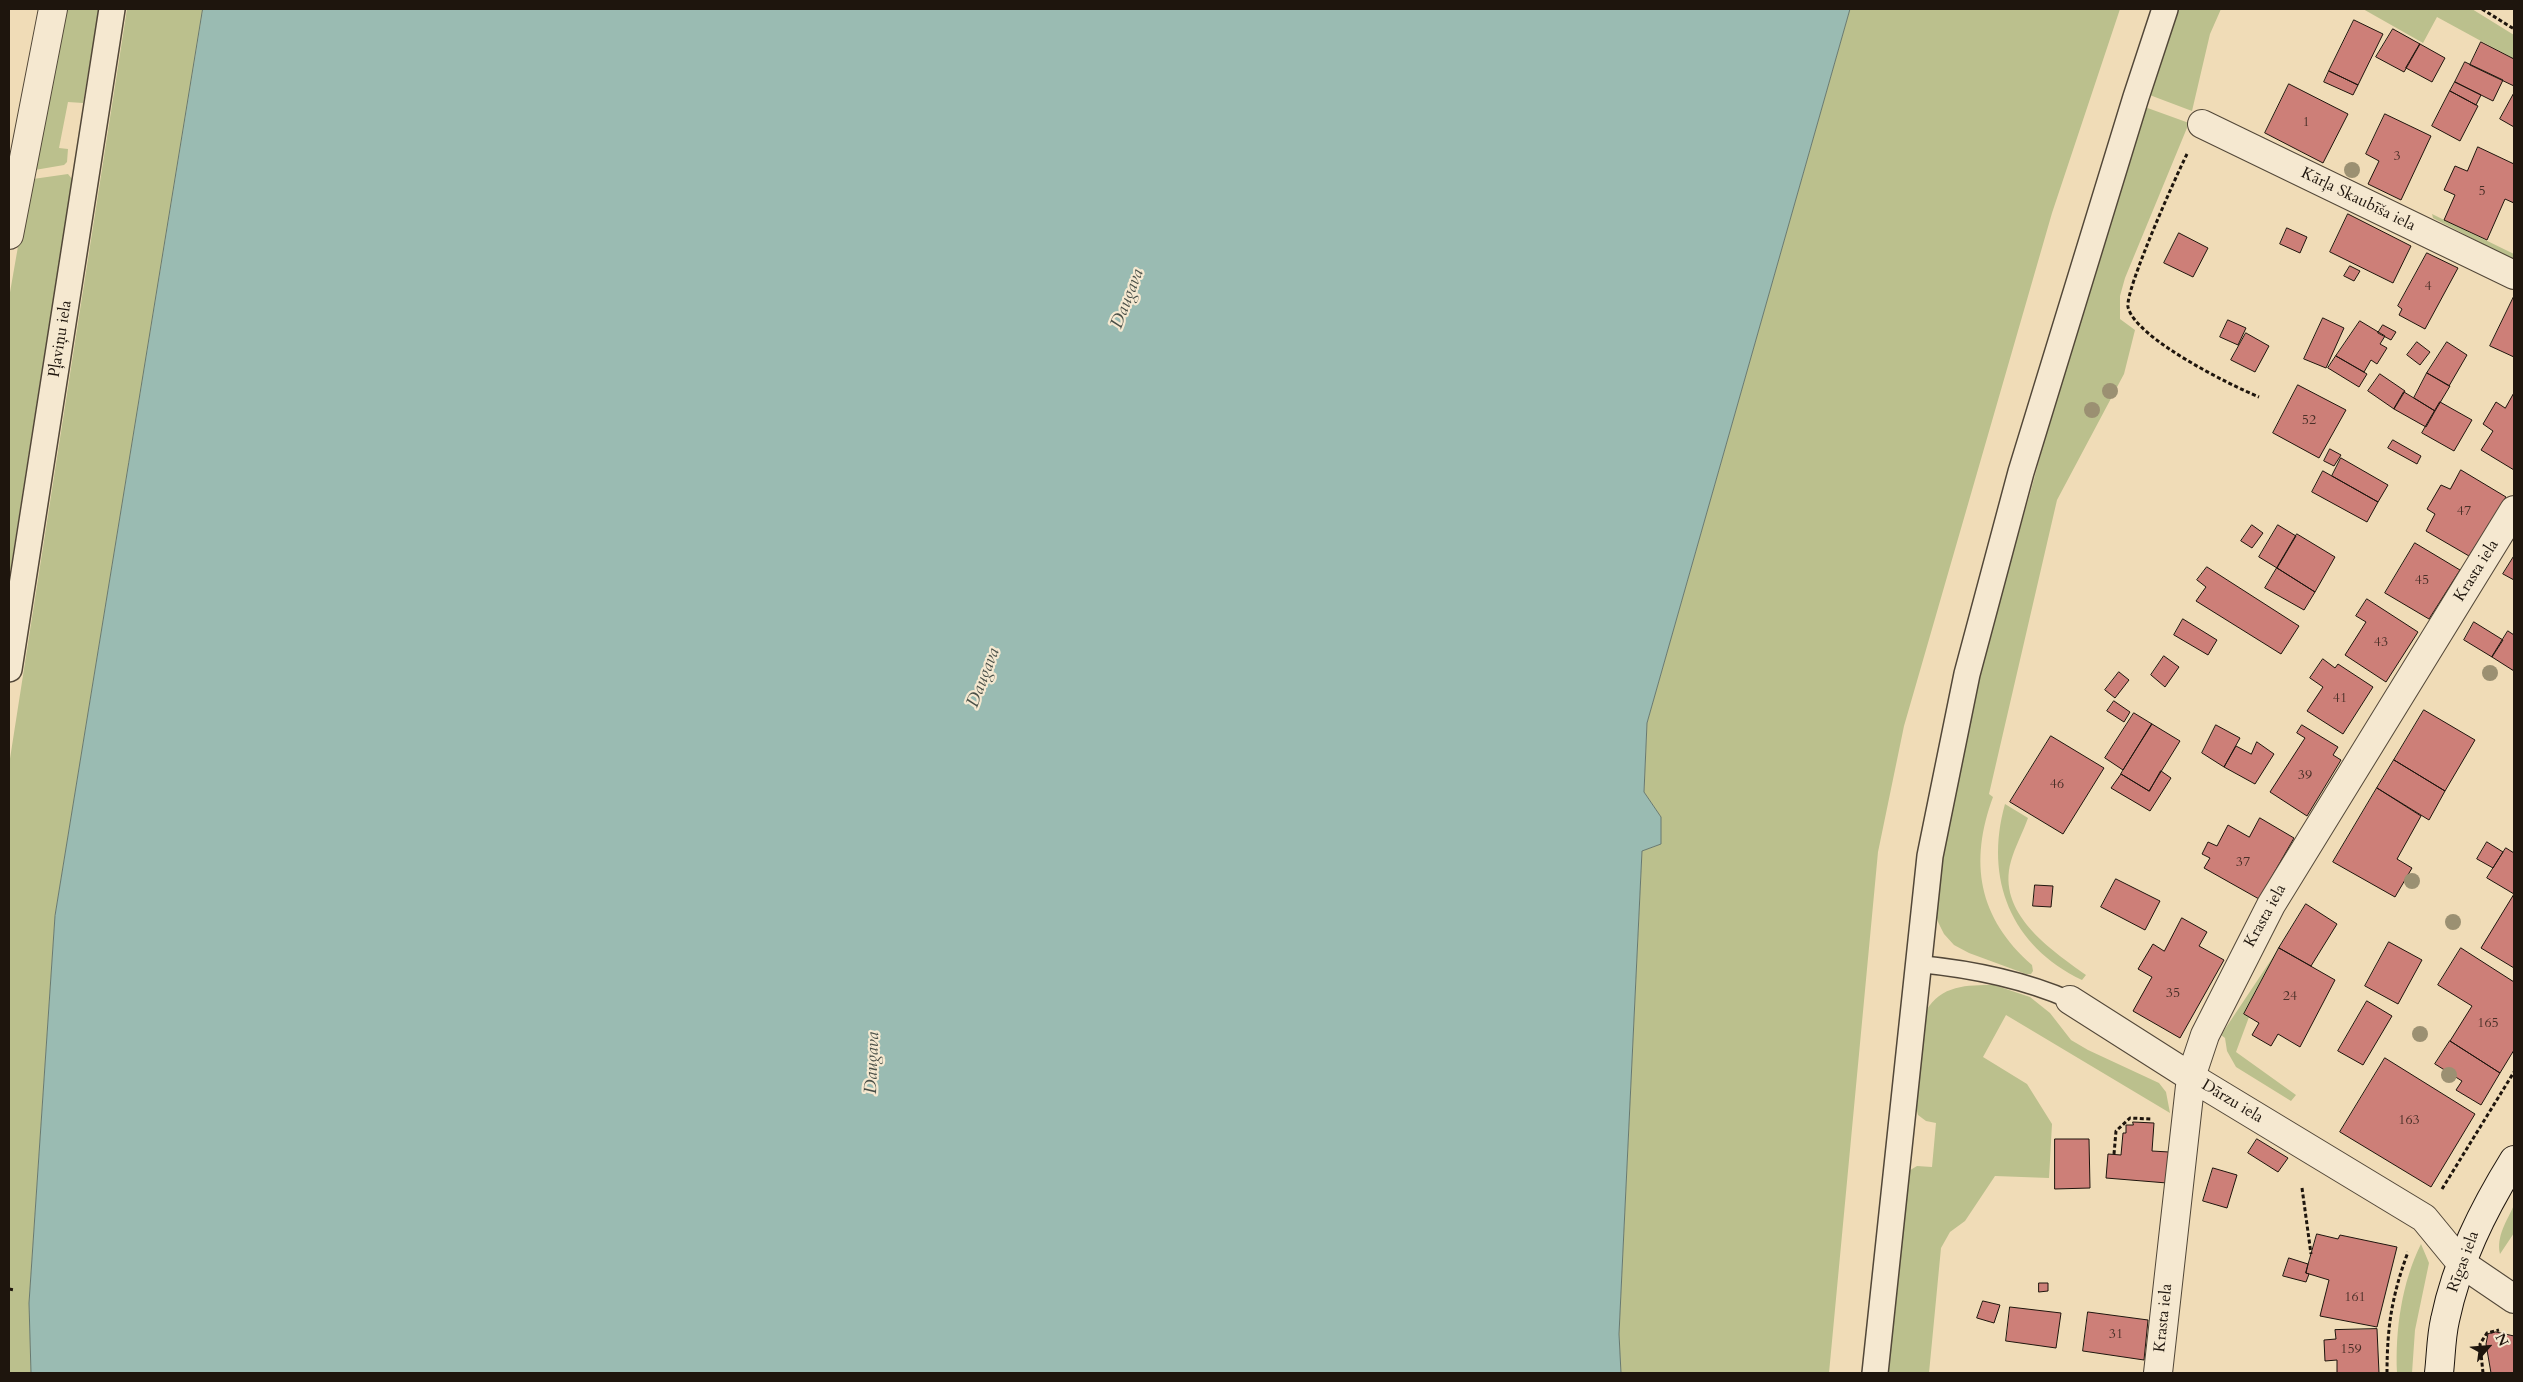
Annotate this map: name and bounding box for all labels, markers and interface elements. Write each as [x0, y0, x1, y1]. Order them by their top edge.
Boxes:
house number: 1 [2302, 115, 2310, 131]
house number: 3 [2393, 149, 2401, 165]
street label: Kārļa Skaubīša iela [2298, 164, 2418, 236]
house number: 5 [2478, 184, 2486, 200]
water label: Daugava [1107, 266, 1149, 332]
house number: 4 [2424, 279, 2432, 295]
street label: Pļaviņu iela [45, 299, 77, 379]
house number: 52 [2302, 413, 2316, 429]
house number: 47 [2457, 504, 2471, 520]
street label: Krasta iela [2451, 537, 2503, 605]
house number: 45 [2415, 573, 2429, 589]
house number: 43 [2374, 635, 2388, 651]
water label: Daugava [963, 645, 1005, 711]
house number: 41 [2333, 691, 2347, 707]
house number: 39 [2298, 768, 2312, 784]
house number: 46 [2050, 777, 2064, 793]
house number: 37 [2236, 855, 2250, 871]
street label: Krasta iela [2241, 881, 2291, 951]
house number: 35 [2166, 986, 2180, 1002]
house number: 24 [2283, 989, 2297, 1005]
house number: 165 [2477, 1016, 2499, 1032]
water label: Daugava [861, 1031, 885, 1095]
street label: Dārzu iela [2198, 1076, 2266, 1128]
house number: 163 [2398, 1113, 2420, 1129]
street label: Rīgas iela [2444, 1229, 2484, 1295]
street label: Krasta iela [2151, 1283, 2177, 1353]
house number: 161 [2344, 1290, 2366, 1306]
north arrow [2463, 1322, 2513, 1372]
house number: 31 [2109, 1327, 2123, 1343]
text: N [2491, 1330, 2513, 1350]
house number: 159 [2340, 1342, 2362, 1358]

